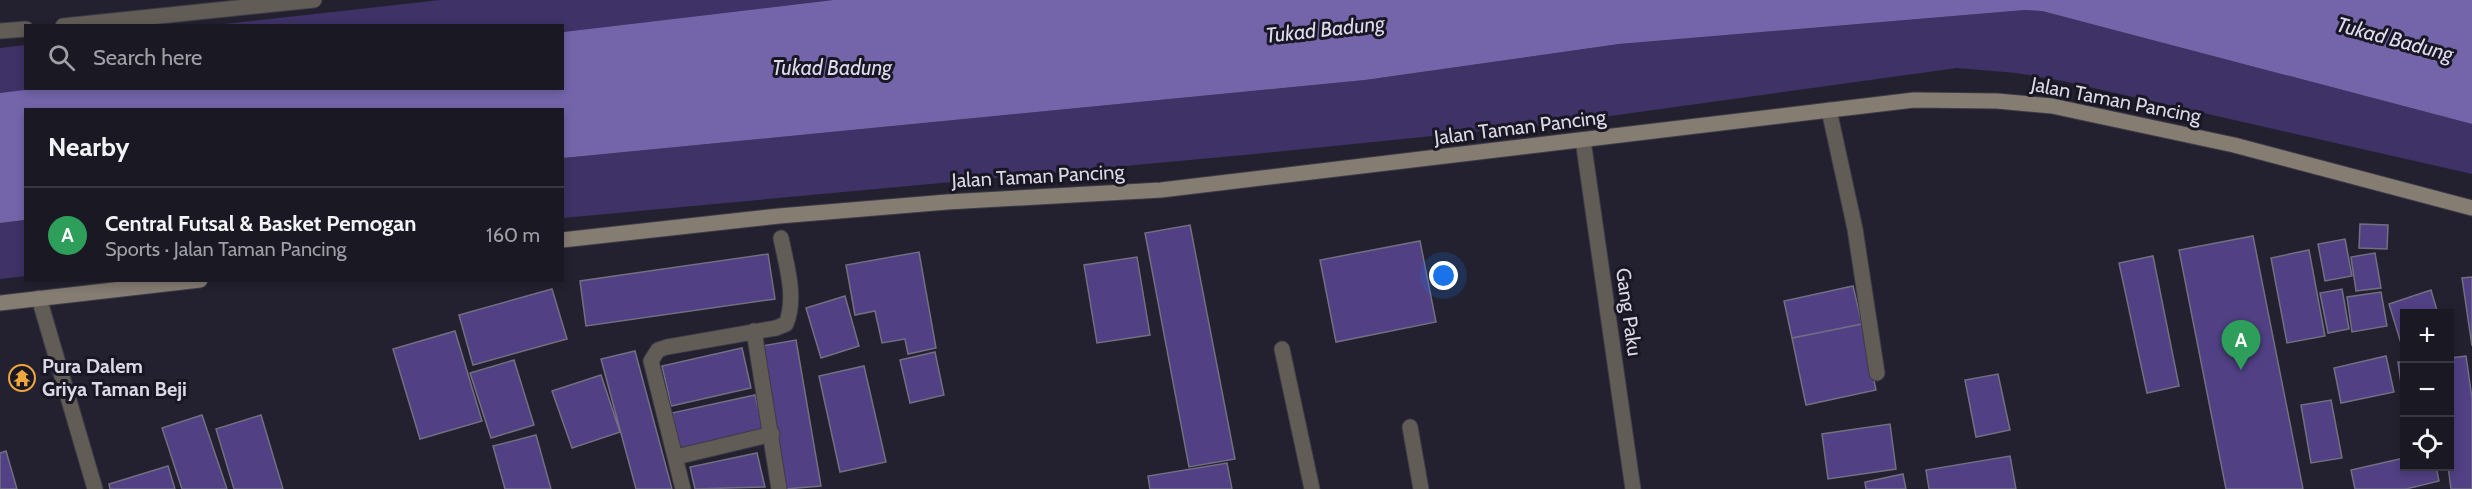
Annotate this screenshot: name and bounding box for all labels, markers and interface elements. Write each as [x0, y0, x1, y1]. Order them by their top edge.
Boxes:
water label: Tukad Badung [1264, 10, 1387, 48]
water label: Tukad Badung [2334, 11, 2457, 67]
search box [24, 24, 564, 90]
icon: search [45, 41, 78, 74]
text: Search here [93, 44, 202, 71]
water label: Tukad Badung [772, 55, 893, 80]
street label: Jalan Taman Pancing [2028, 72, 2204, 128]
street label: Jalan Taman Pancing [1432, 104, 1608, 150]
text: Nearby [48, 131, 129, 163]
street label: Jalan Taman Pancing [950, 159, 1126, 193]
text: Central Futsal & Basket Pemogan [105, 210, 416, 237]
text: A [61, 223, 74, 247]
text: 160 m [486, 223, 540, 247]
text: Sports · Jalan Taman Pancing [105, 237, 347, 261]
your location [1429, 261, 1458, 290]
street label: Gang Paku [1611, 266, 1647, 358]
map controls [2400, 309, 2454, 471]
button: + [2400, 309, 2454, 363]
pin: A [2222, 320, 2260, 370]
place label: Pura Dalem Griya Taman Beji [42, 354, 187, 401]
temple icon: Pura Dalem Griya Taman Beji [7, 363, 37, 393]
button: − [2400, 363, 2454, 417]
button: locate [2400, 417, 2454, 471]

